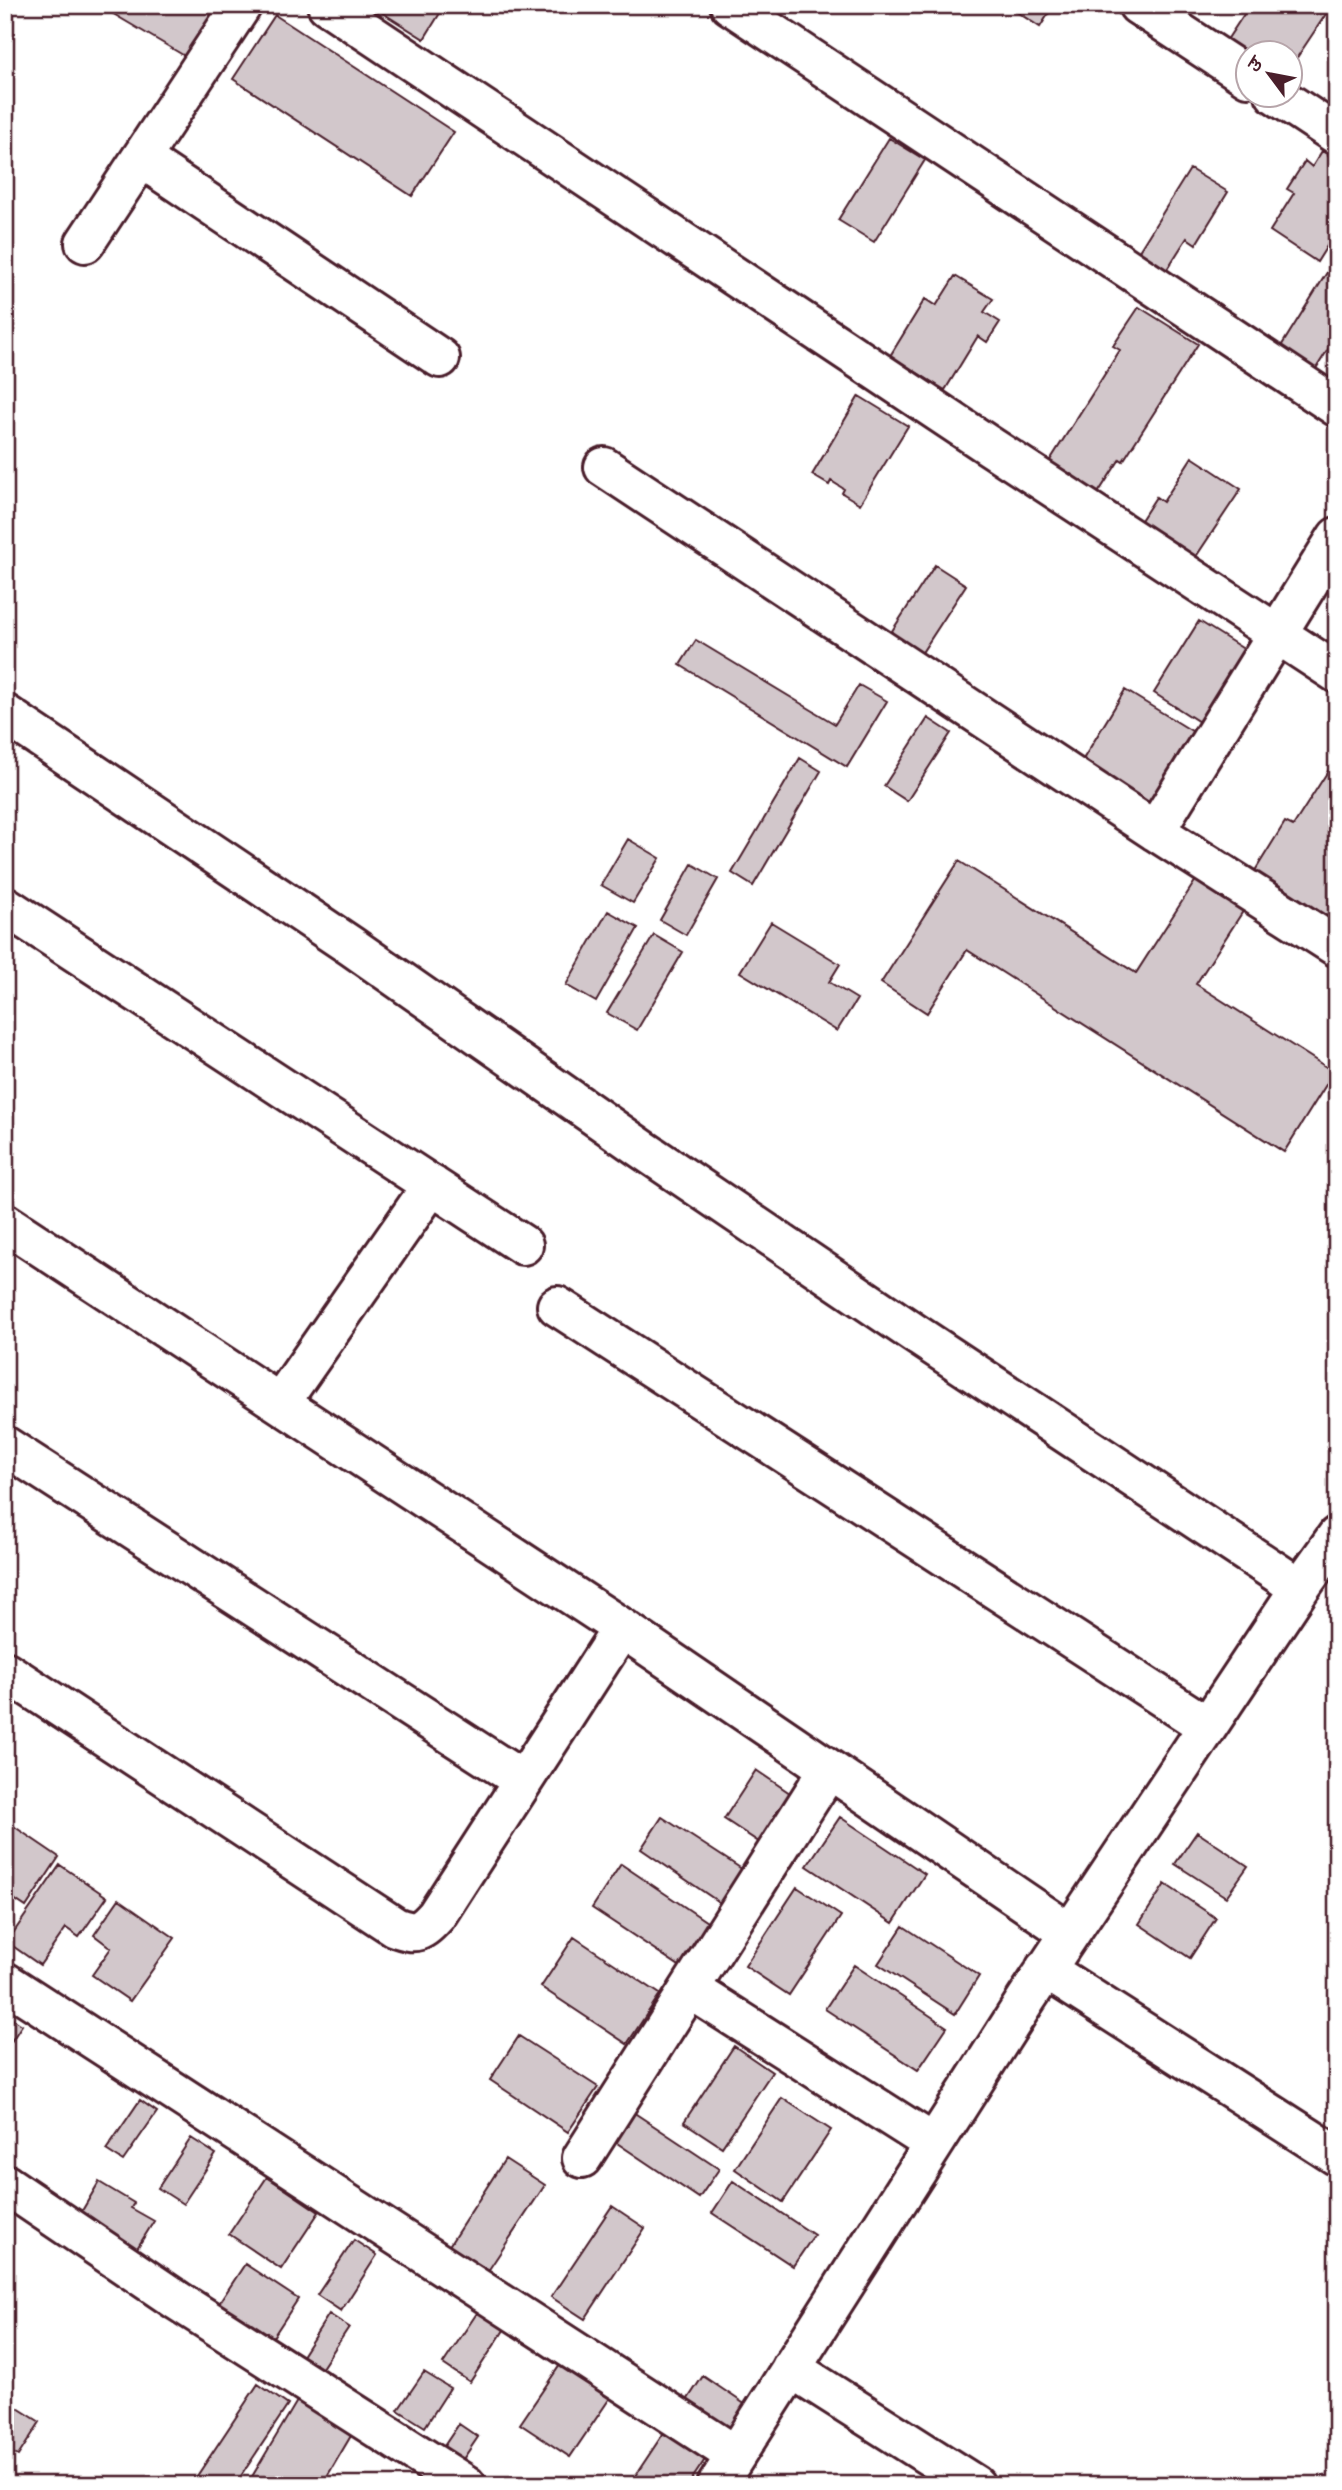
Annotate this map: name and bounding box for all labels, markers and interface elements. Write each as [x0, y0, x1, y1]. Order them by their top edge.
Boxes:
north arrow [1234, 38, 1304, 108]
text: उ [1240, 50, 1274, 79]

